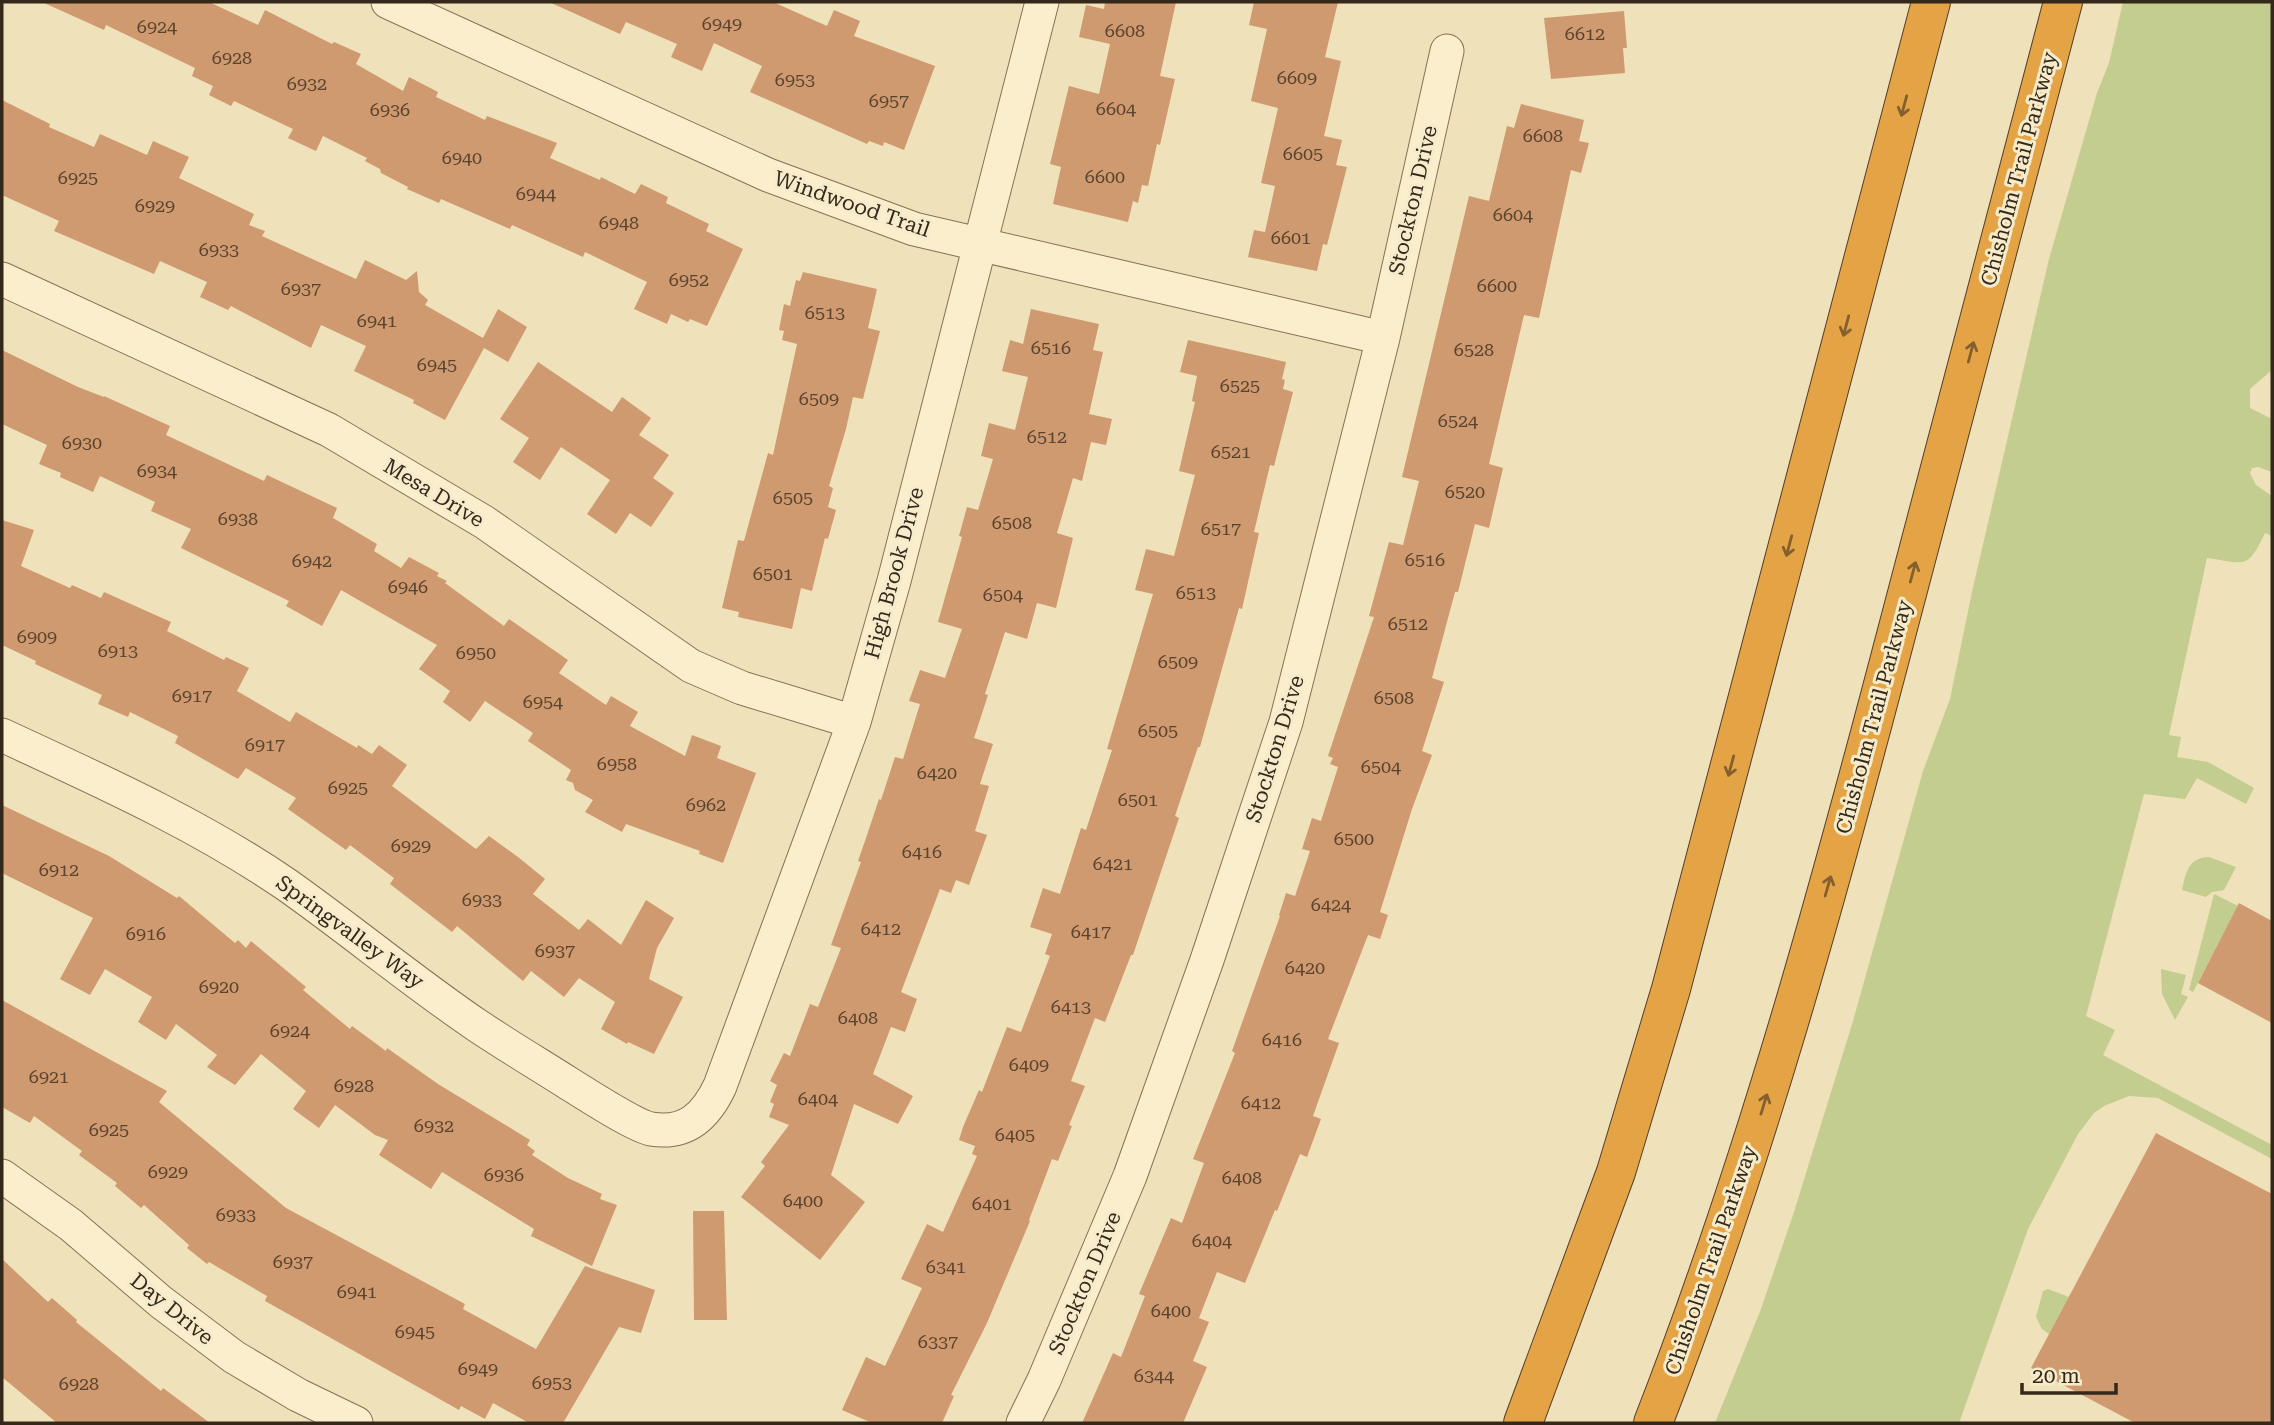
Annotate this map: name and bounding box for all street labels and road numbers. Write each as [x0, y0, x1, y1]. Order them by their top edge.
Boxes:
street label: Chisholm Trail Parkway [1976, 49, 2062, 289]
street label: Stockton Drive [1384, 123, 1442, 277]
street label: Windwood Trail [771, 166, 934, 242]
street label: Mesa Drive [380, 454, 488, 532]
street label: High Brook Drive [860, 485, 928, 661]
street label: Chisholm Trail Parkway [1831, 597, 1917, 837]
street label: Stockton Drive [1241, 672, 1309, 826]
street label: Springvalley Way [271, 870, 429, 994]
street label: Chisholm Trail Parkway [1660, 1141, 1762, 1378]
street label: Stockton Drive [1044, 1208, 1126, 1358]
street label: Day Drive [126, 1268, 218, 1350]

